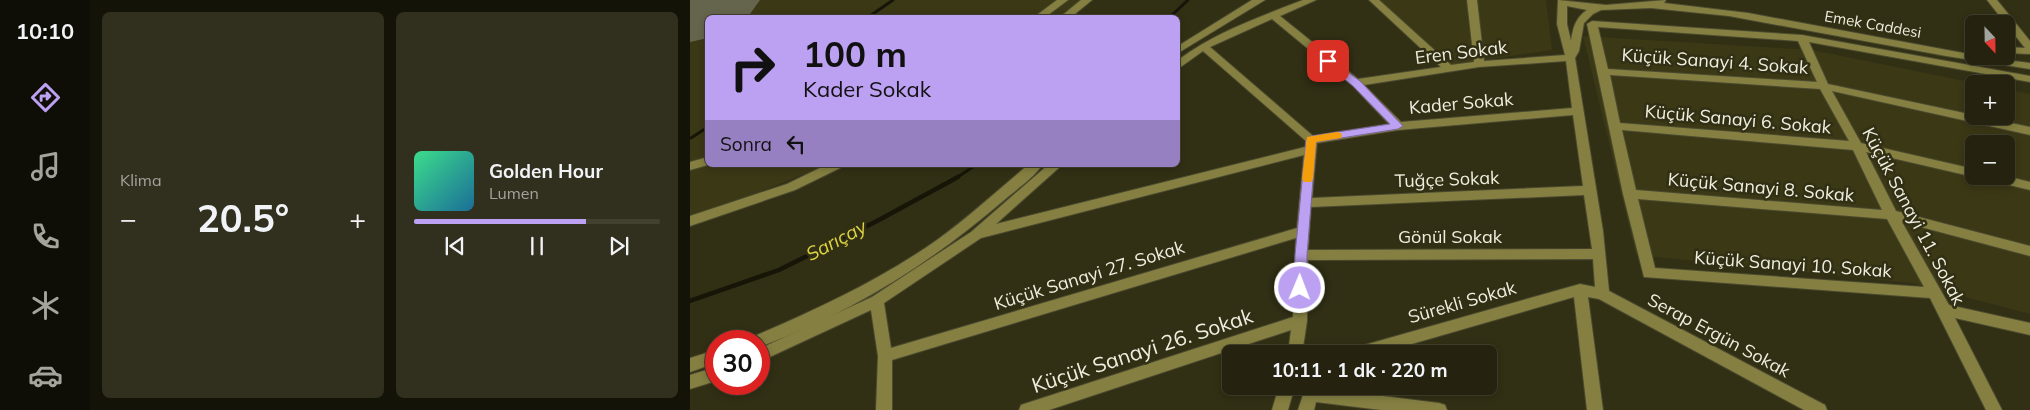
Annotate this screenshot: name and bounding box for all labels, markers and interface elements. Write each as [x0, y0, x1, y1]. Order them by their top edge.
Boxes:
street label: Emek Caddesi [1823, 6, 1923, 42]
north arrow [1965, 15, 2015, 65]
map controls [1965, 15, 2015, 185]
text: 10:10 [16, 17, 74, 45]
text: 100 m [803, 32, 907, 76]
icon: right [720, 35, 785, 100]
street label: Eren Sokak [1414, 35, 1509, 69]
pin [1307, 40, 1349, 82]
street label: Küçük Sanayi 4. Sokak [1621, 43, 1810, 79]
icon: arrive [1314, 47, 1342, 75]
text: Kader Sokak [803, 75, 931, 103]
button: + [1965, 75, 2015, 125]
icon: directions [28, 80, 63, 115]
street label: Kader Sokak [1408, 87, 1515, 119]
street label: Küçük Sanayi 6. Sokak [1644, 99, 1833, 139]
street label: Küçük Sanayi 11. Sokak [1857, 123, 1971, 309]
icon: left [782, 130, 810, 158]
text: Sonra [720, 132, 772, 156]
button: − [1965, 135, 2015, 185]
icon: music [28, 149, 63, 184]
text: Golden Hour [489, 159, 603, 183]
street label: Tuğçe Sokak [1394, 166, 1500, 192]
street label: Küçük Sanayi 8. Sokak [1667, 167, 1856, 207]
text: Klima [120, 170, 162, 190]
text: Lumen [489, 183, 539, 203]
text: 20.5° [197, 194, 289, 242]
text: − [120, 201, 137, 236]
text: + [349, 201, 366, 236]
water label: Sarıçay [801, 214, 871, 266]
icon: phone [28, 219, 63, 254]
street label: Gönül Sokak [1398, 225, 1503, 248]
icon: previous [441, 232, 469, 260]
icon: pause [523, 232, 551, 260]
icon: next [605, 232, 633, 260]
street label: Küçük Sanayi 27. Sokak [991, 235, 1188, 315]
street label: Küçük Sanayi 10. Sokak [1694, 246, 1893, 282]
position arrow [1273, 261, 1325, 313]
street label: Sürekli Sokak [1405, 275, 1519, 328]
icon: climate [28, 288, 63, 323]
street label: Serap Ergün Sokak [1644, 288, 1795, 383]
street label: Küçük Sanayi 26. Sokak [1028, 302, 1256, 398]
speed limit sign: 30 [705, 330, 770, 395]
icon: car [28, 358, 63, 393]
text: 10:11 · 1 dk · 220 m [1271, 358, 1448, 382]

